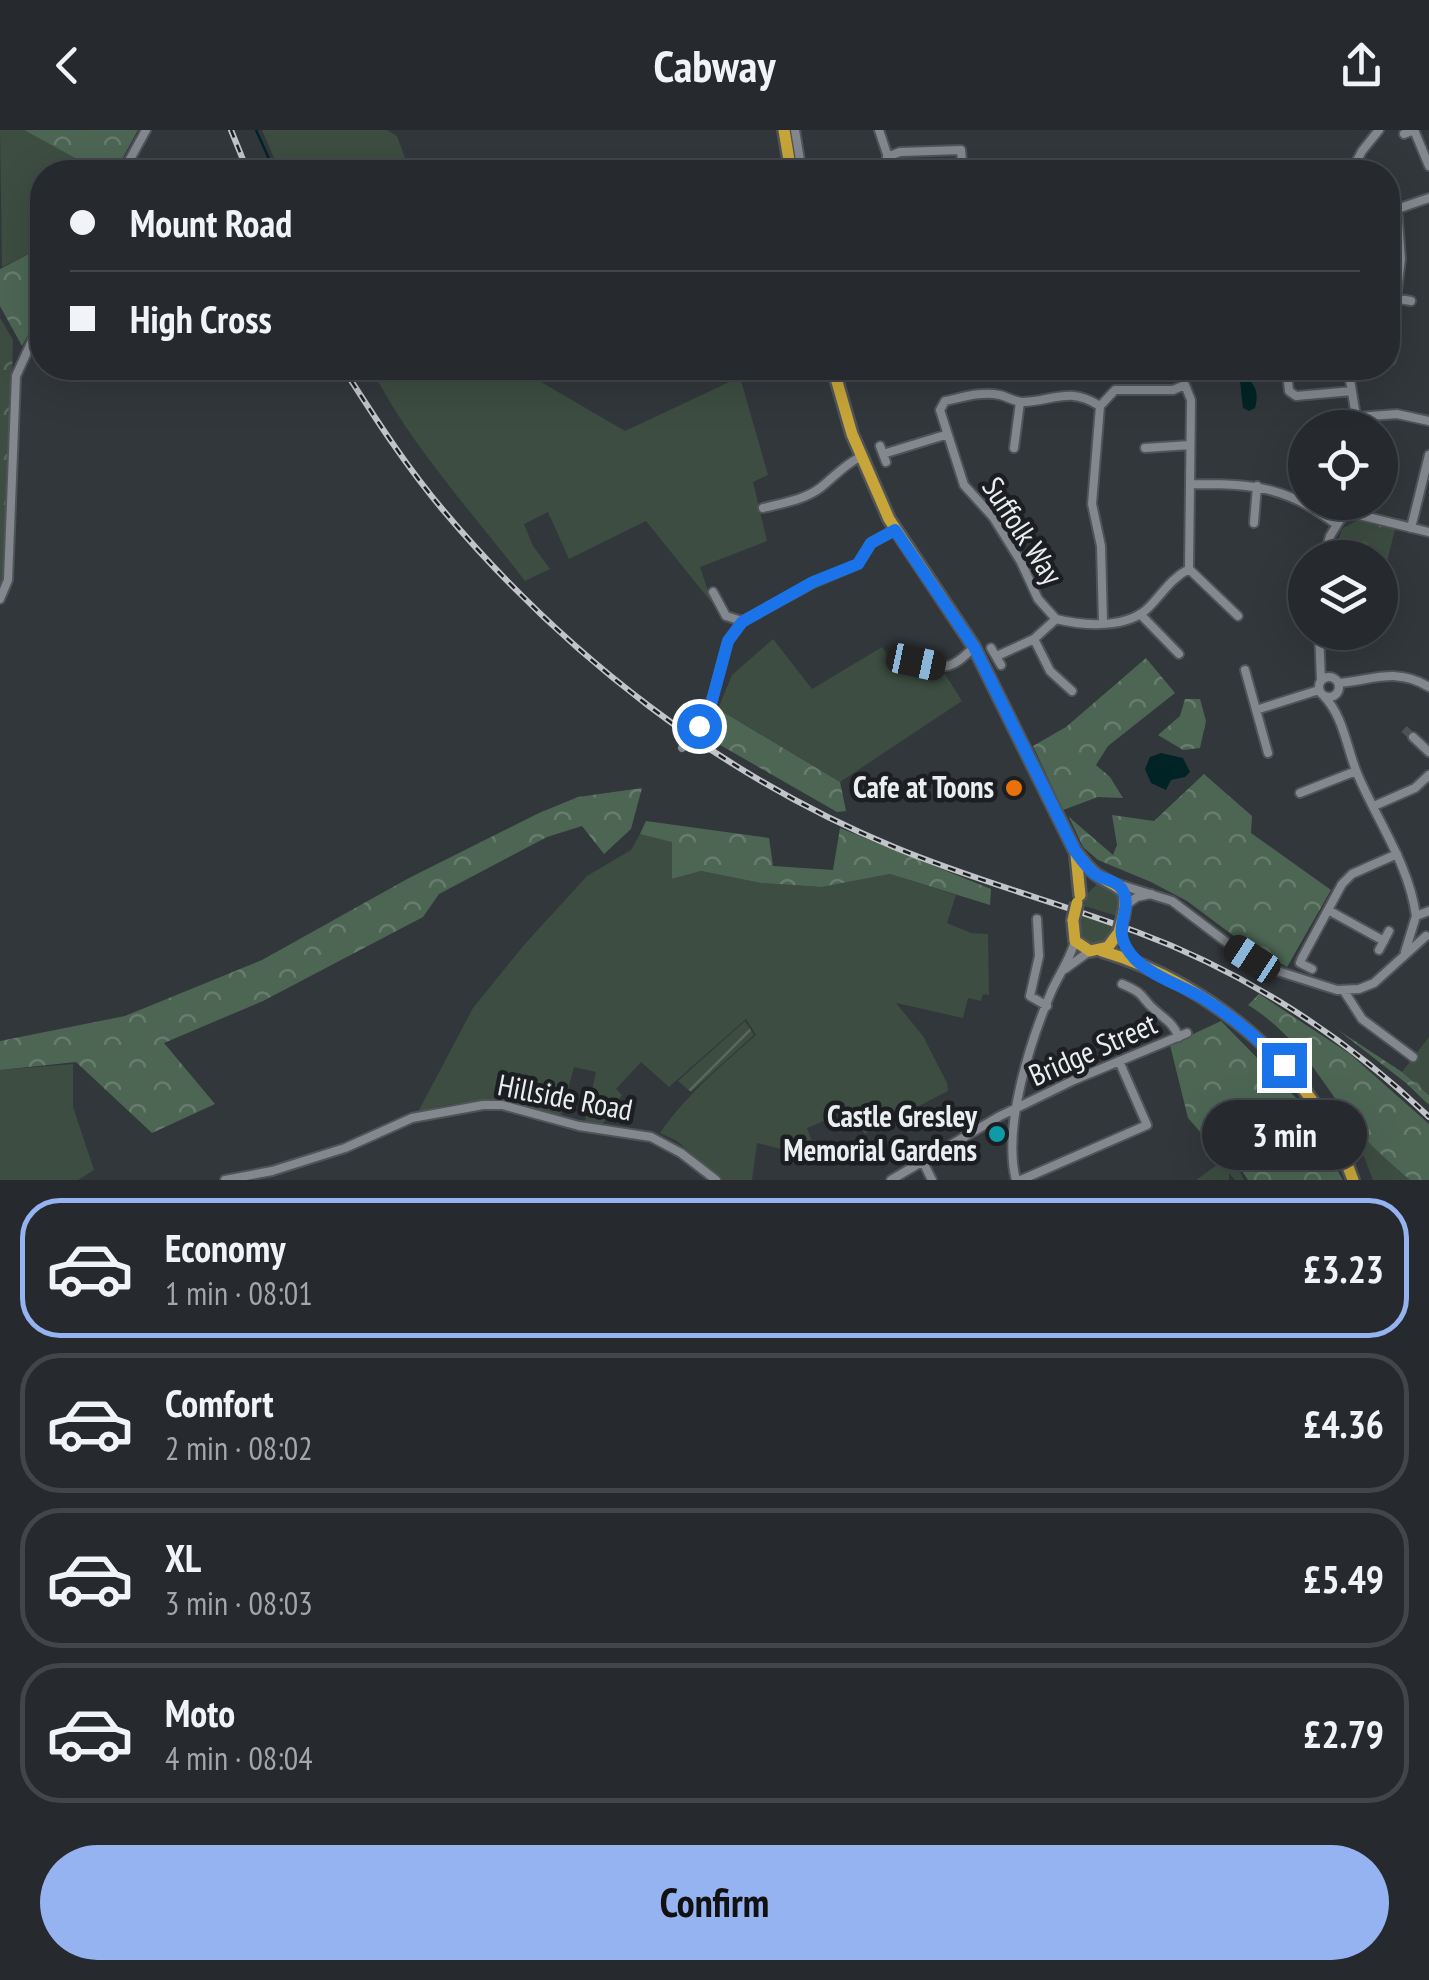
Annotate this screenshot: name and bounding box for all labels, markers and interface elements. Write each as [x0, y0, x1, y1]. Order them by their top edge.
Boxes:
text: Cabway [654, 36, 775, 94]
icon: back [40, 38, 95, 93]
icon: share [1334, 38, 1389, 93]
text: Mount Road [130, 198, 292, 247]
text: High Cross [130, 294, 272, 343]
map controls [1288, 410, 1398, 650]
button: locate [1288, 410, 1398, 520]
street label: Suffolk Way [974, 469, 1073, 592]
button: layers [1288, 540, 1398, 650]
car [884, 641, 948, 683]
route start [677, 704, 722, 749]
place label: Cafe at Toons [853, 767, 994, 806]
marker: Cafe at Toons [1003, 777, 1025, 799]
car [1219, 930, 1285, 988]
street label: Bridge Street [1022, 1003, 1163, 1094]
route end [1262, 1043, 1307, 1088]
street label: Hillside Road [495, 1064, 636, 1129]
place label: Castle Gresley Memorial Gardens [784, 1096, 978, 1169]
callout: 3 min [1202, 1100, 1366, 1170]
text: 3 min [1252, 1114, 1317, 1156]
marker: Castle Gresley Memorial Gardens [986, 1123, 1008, 1145]
icon: car [45, 1223, 135, 1313]
text: Economy [165, 1223, 285, 1272]
text: £3.23 [1303, 1244, 1384, 1293]
text: 1 min · 08:01 [165, 1272, 313, 1314]
icon: car [45, 1378, 135, 1468]
text: Comfort [165, 1378, 274, 1427]
text: £4.36 [1303, 1399, 1384, 1448]
text: 2 min · 08:02 [165, 1427, 313, 1469]
icon: car [45, 1533, 135, 1623]
text: XL [165, 1533, 201, 1582]
text: £5.49 [1303, 1554, 1384, 1603]
text: 3 min · 08:03 [165, 1582, 313, 1624]
icon: car [45, 1688, 135, 1778]
text: Moto [165, 1688, 235, 1737]
text: £2.79 [1303, 1709, 1384, 1758]
text: 4 min · 08:04 [165, 1737, 313, 1779]
button: Confirm [40, 1845, 1389, 1960]

